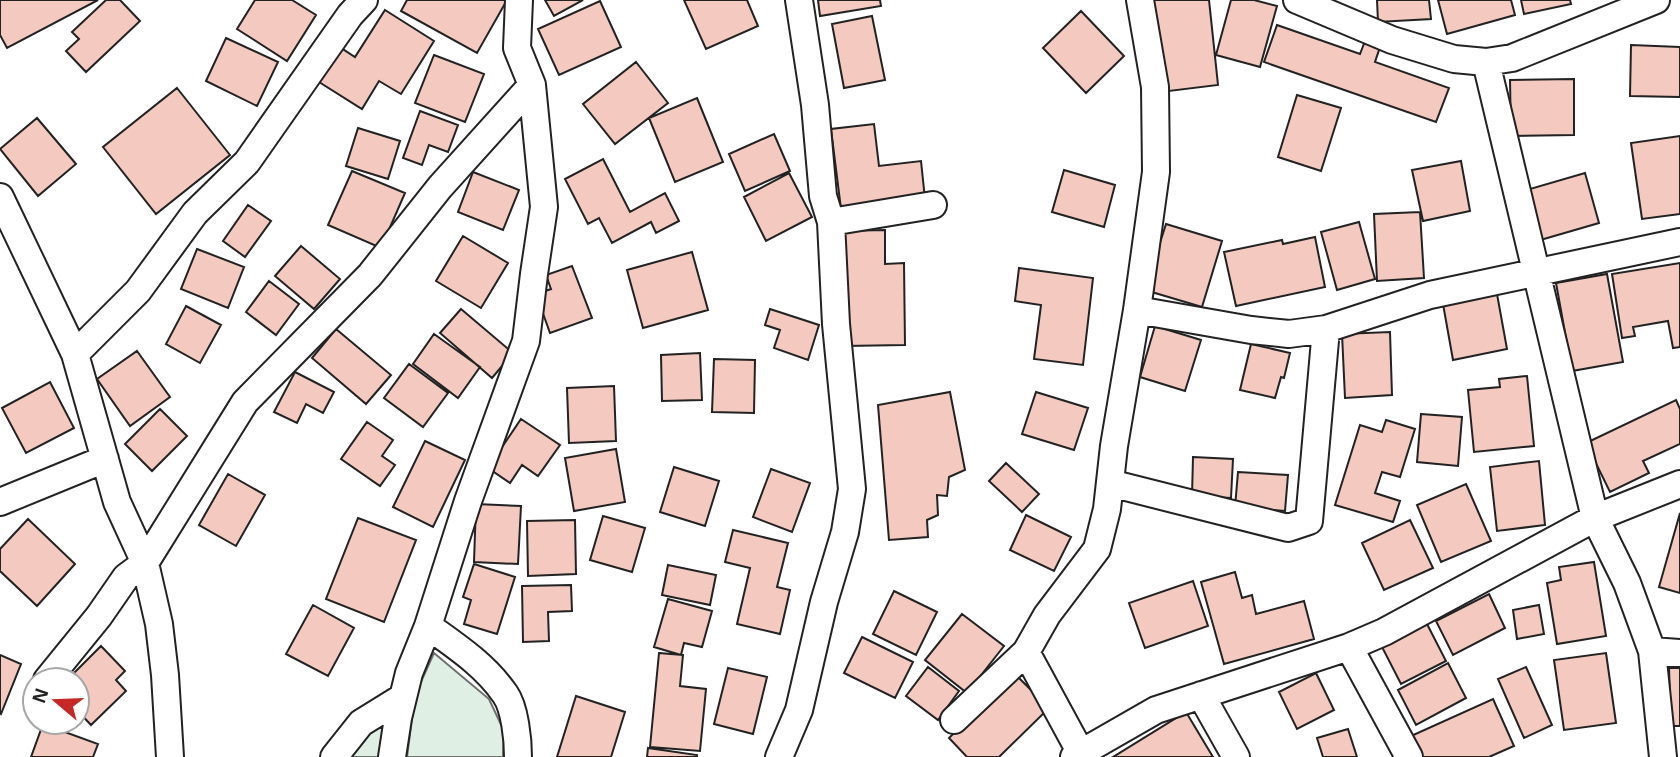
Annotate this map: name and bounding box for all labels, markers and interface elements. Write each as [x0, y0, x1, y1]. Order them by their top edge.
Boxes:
north arrow [21, 666, 91, 736]
text: N [28, 686, 53, 706]

